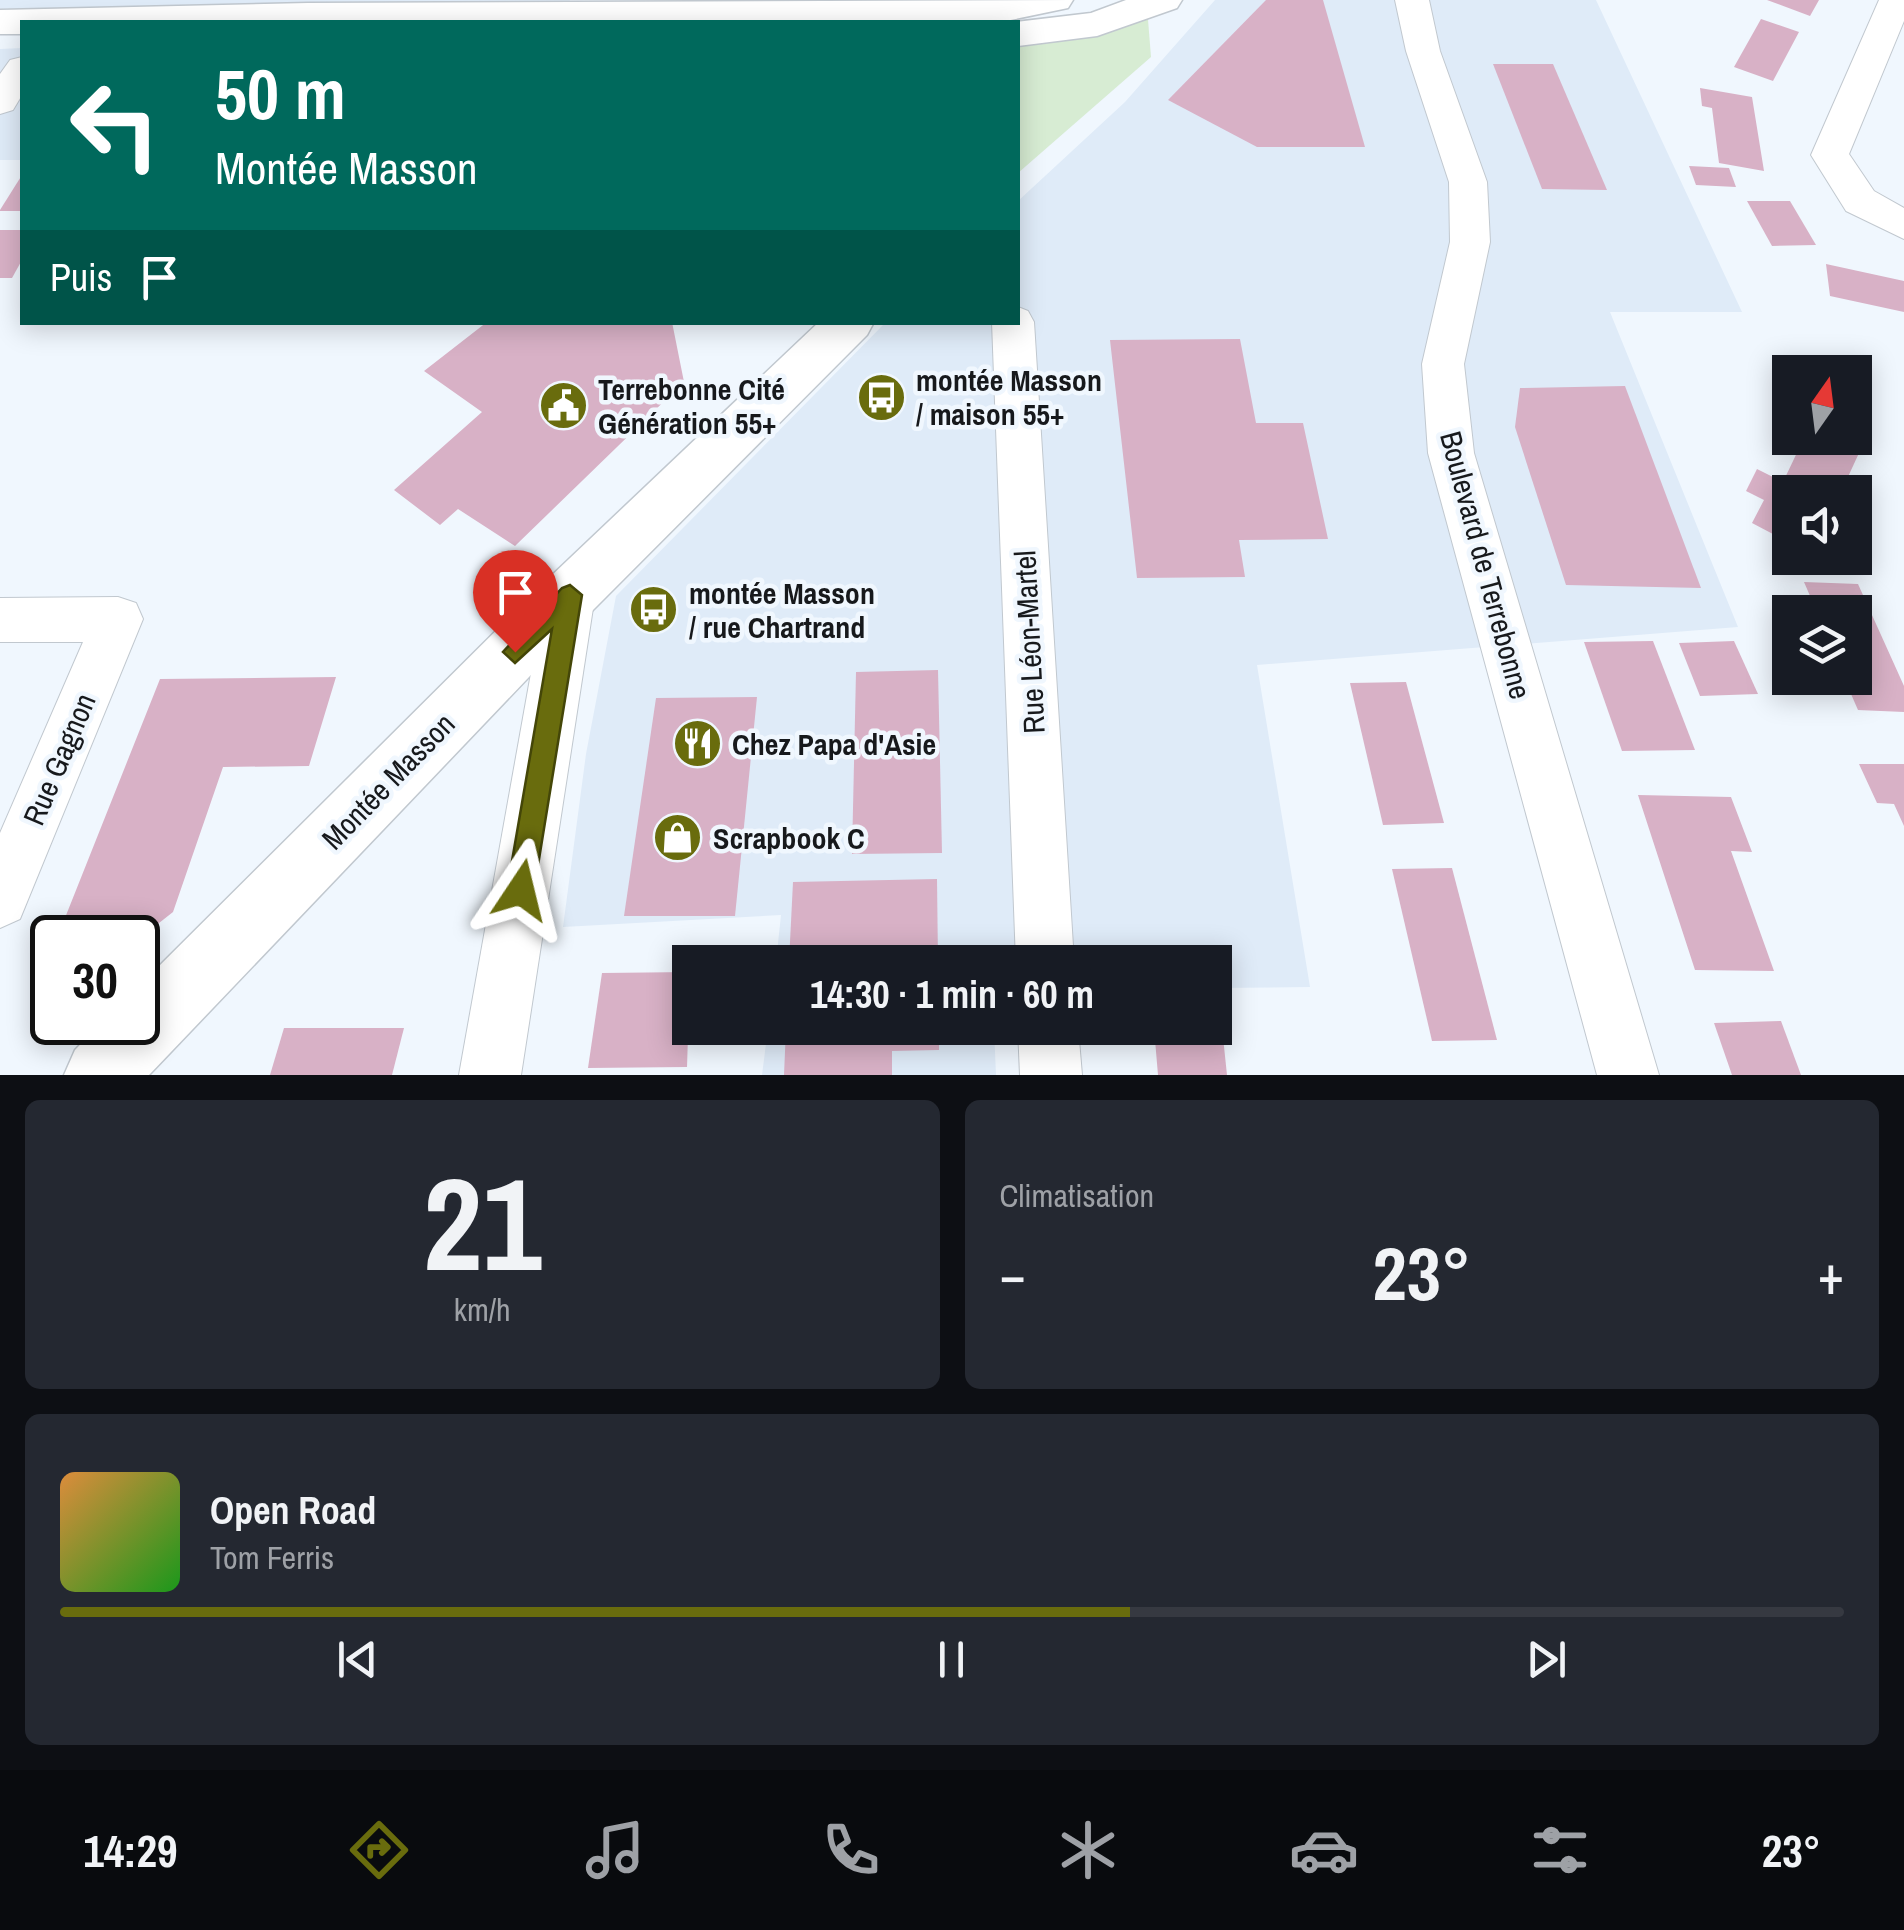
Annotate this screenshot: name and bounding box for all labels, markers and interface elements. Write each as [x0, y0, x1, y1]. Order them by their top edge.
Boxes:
text: 50 m [215, 47, 346, 141]
icon: left [50, 60, 180, 190]
text: Montée Masson [215, 137, 478, 198]
icon: arrive [132, 250, 187, 305]
text: Puis [50, 252, 112, 303]
north arrow [1772, 355, 1872, 455]
map controls [1772, 355, 1872, 695]
place label: montée Masson / maison 55+ [916, 360, 1102, 434]
place label: Terrebonne Cité Génération 55+ [598, 369, 785, 443]
bus stop icon: montée Masson / maison 55+ [855, 371, 907, 423]
public building icon: Terrebonne Cité Génération 55+ [537, 380, 589, 432]
street label: Boulevard de Terrebonne [1431, 427, 1541, 703]
button: sound [1772, 475, 1872, 575]
street label: Rue Léon-Martel [1004, 549, 1054, 735]
pin [473, 550, 558, 653]
icon: arrive [488, 565, 543, 620]
place label: montée Masson / rue Chartrand [689, 573, 875, 647]
bus stop icon: montée Masson / rue Chartrand [628, 584, 680, 636]
button: layers [1772, 595, 1872, 695]
street label: Rue Gagnon [13, 687, 105, 831]
street label: Montée Masson [313, 704, 463, 858]
restaurant icon: Chez Papa d'Asie [671, 718, 723, 770]
place label: Chez Papa d'Asie [732, 724, 936, 764]
shop icon: Scrapbook C [652, 812, 704, 864]
place label: Scrapbook C [713, 818, 865, 858]
position arrow [469, 838, 573, 942]
speed limit sign: 30 [30, 915, 160, 1045]
text: 14:30 · 1 min · 60 m [810, 969, 1094, 1020]
text: 21 [423, 1135, 542, 1311]
text: Climatisation [1000, 1174, 1154, 1217]
text: 23° [1373, 1222, 1471, 1323]
text: − [1000, 1237, 1026, 1311]
text: + [1818, 1237, 1844, 1311]
text: km/h [454, 1288, 511, 1331]
text: Open Road [210, 1485, 376, 1536]
text: Tom Ferris [210, 1536, 334, 1579]
icon: previous [330, 1632, 385, 1687]
icon: pause [924, 1632, 979, 1687]
icon: next [1519, 1632, 1574, 1687]
icon: directions [344, 1815, 414, 1885]
icon: music [580, 1815, 650, 1885]
icon: phone [816, 1815, 886, 1885]
icon: climate [1053, 1815, 1123, 1885]
icon: car [1289, 1815, 1359, 1885]
icon: filters [1525, 1815, 1595, 1885]
text: 14:29 [83, 1820, 178, 1881]
text: 23° [1762, 1820, 1821, 1881]

